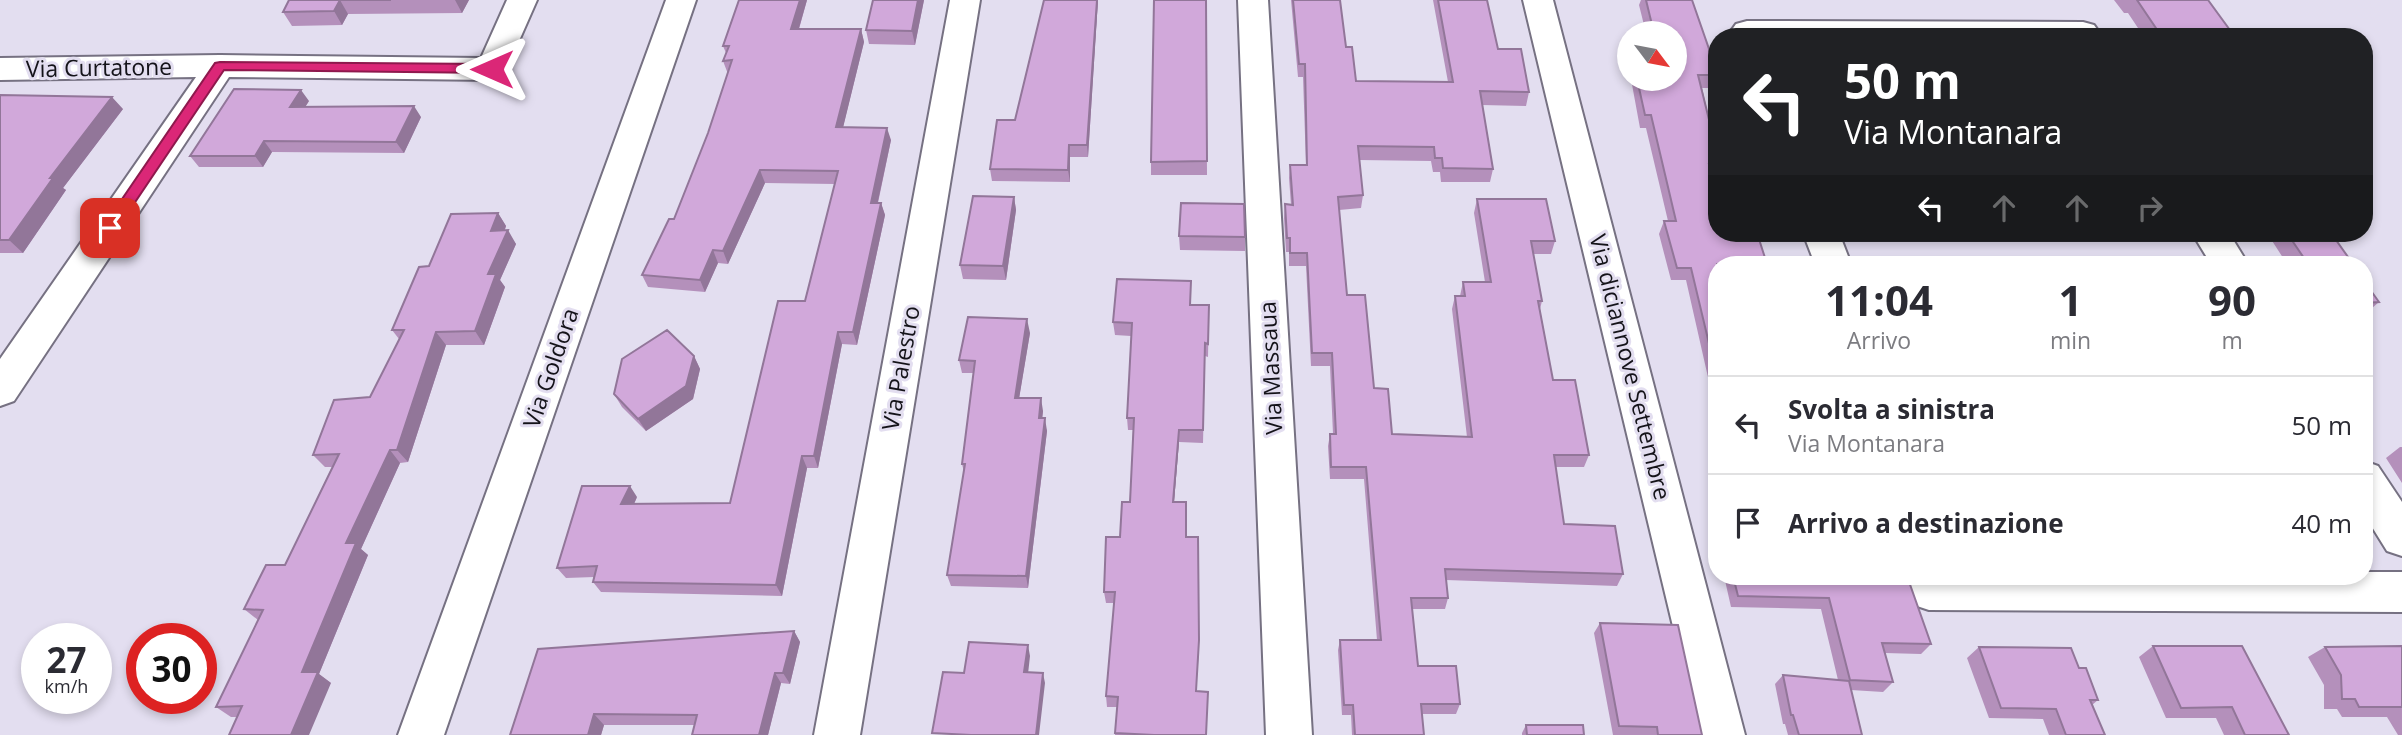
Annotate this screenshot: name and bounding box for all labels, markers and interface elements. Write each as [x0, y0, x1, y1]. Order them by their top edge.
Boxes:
north arrow [1617, 21, 1687, 91]
map controls [1617, 21, 1687, 91]
position arrow [455, 32, 529, 106]
text: 50 m [1844, 47, 1961, 113]
street label: Via Curtatone [26, 50, 172, 84]
icon: left [1729, 56, 1820, 147]
text: Via Montanara [1844, 110, 2062, 153]
icon: left [1912, 189, 1950, 227]
icon: ahead [1985, 189, 2023, 227]
icon: ahead [2058, 189, 2096, 227]
icon: right [2131, 189, 2169, 227]
pin [80, 198, 140, 258]
icon: arrive [91, 209, 129, 247]
street label: Via diciannove Settembre [1582, 231, 1679, 503]
text: 11:04 [1825, 271, 1933, 328]
text: 1 [2058, 271, 2083, 328]
text: 90 [2208, 271, 2256, 328]
street label: Via Massaua [1251, 301, 1289, 435]
street label: Via Goldora [515, 303, 585, 432]
street label: Via Palestro [873, 303, 927, 433]
text: Arrivo [1847, 324, 1911, 356]
text: min [2050, 324, 2091, 356]
text: m [2221, 324, 2243, 356]
text: Svolta a sinistra [1788, 391, 1995, 427]
icon: left [1729, 406, 1767, 444]
text: 50 m [2291, 407, 2352, 443]
text: Via Montanara [1788, 427, 1945, 459]
icon: arrive [1729, 504, 1767, 542]
text: Arrivo a destinazione [1788, 505, 2064, 541]
text: 40 m [2291, 505, 2352, 541]
speed limit sign: 30 [126, 623, 217, 714]
text: 27 [46, 636, 87, 683]
text: km/h [45, 674, 88, 698]

